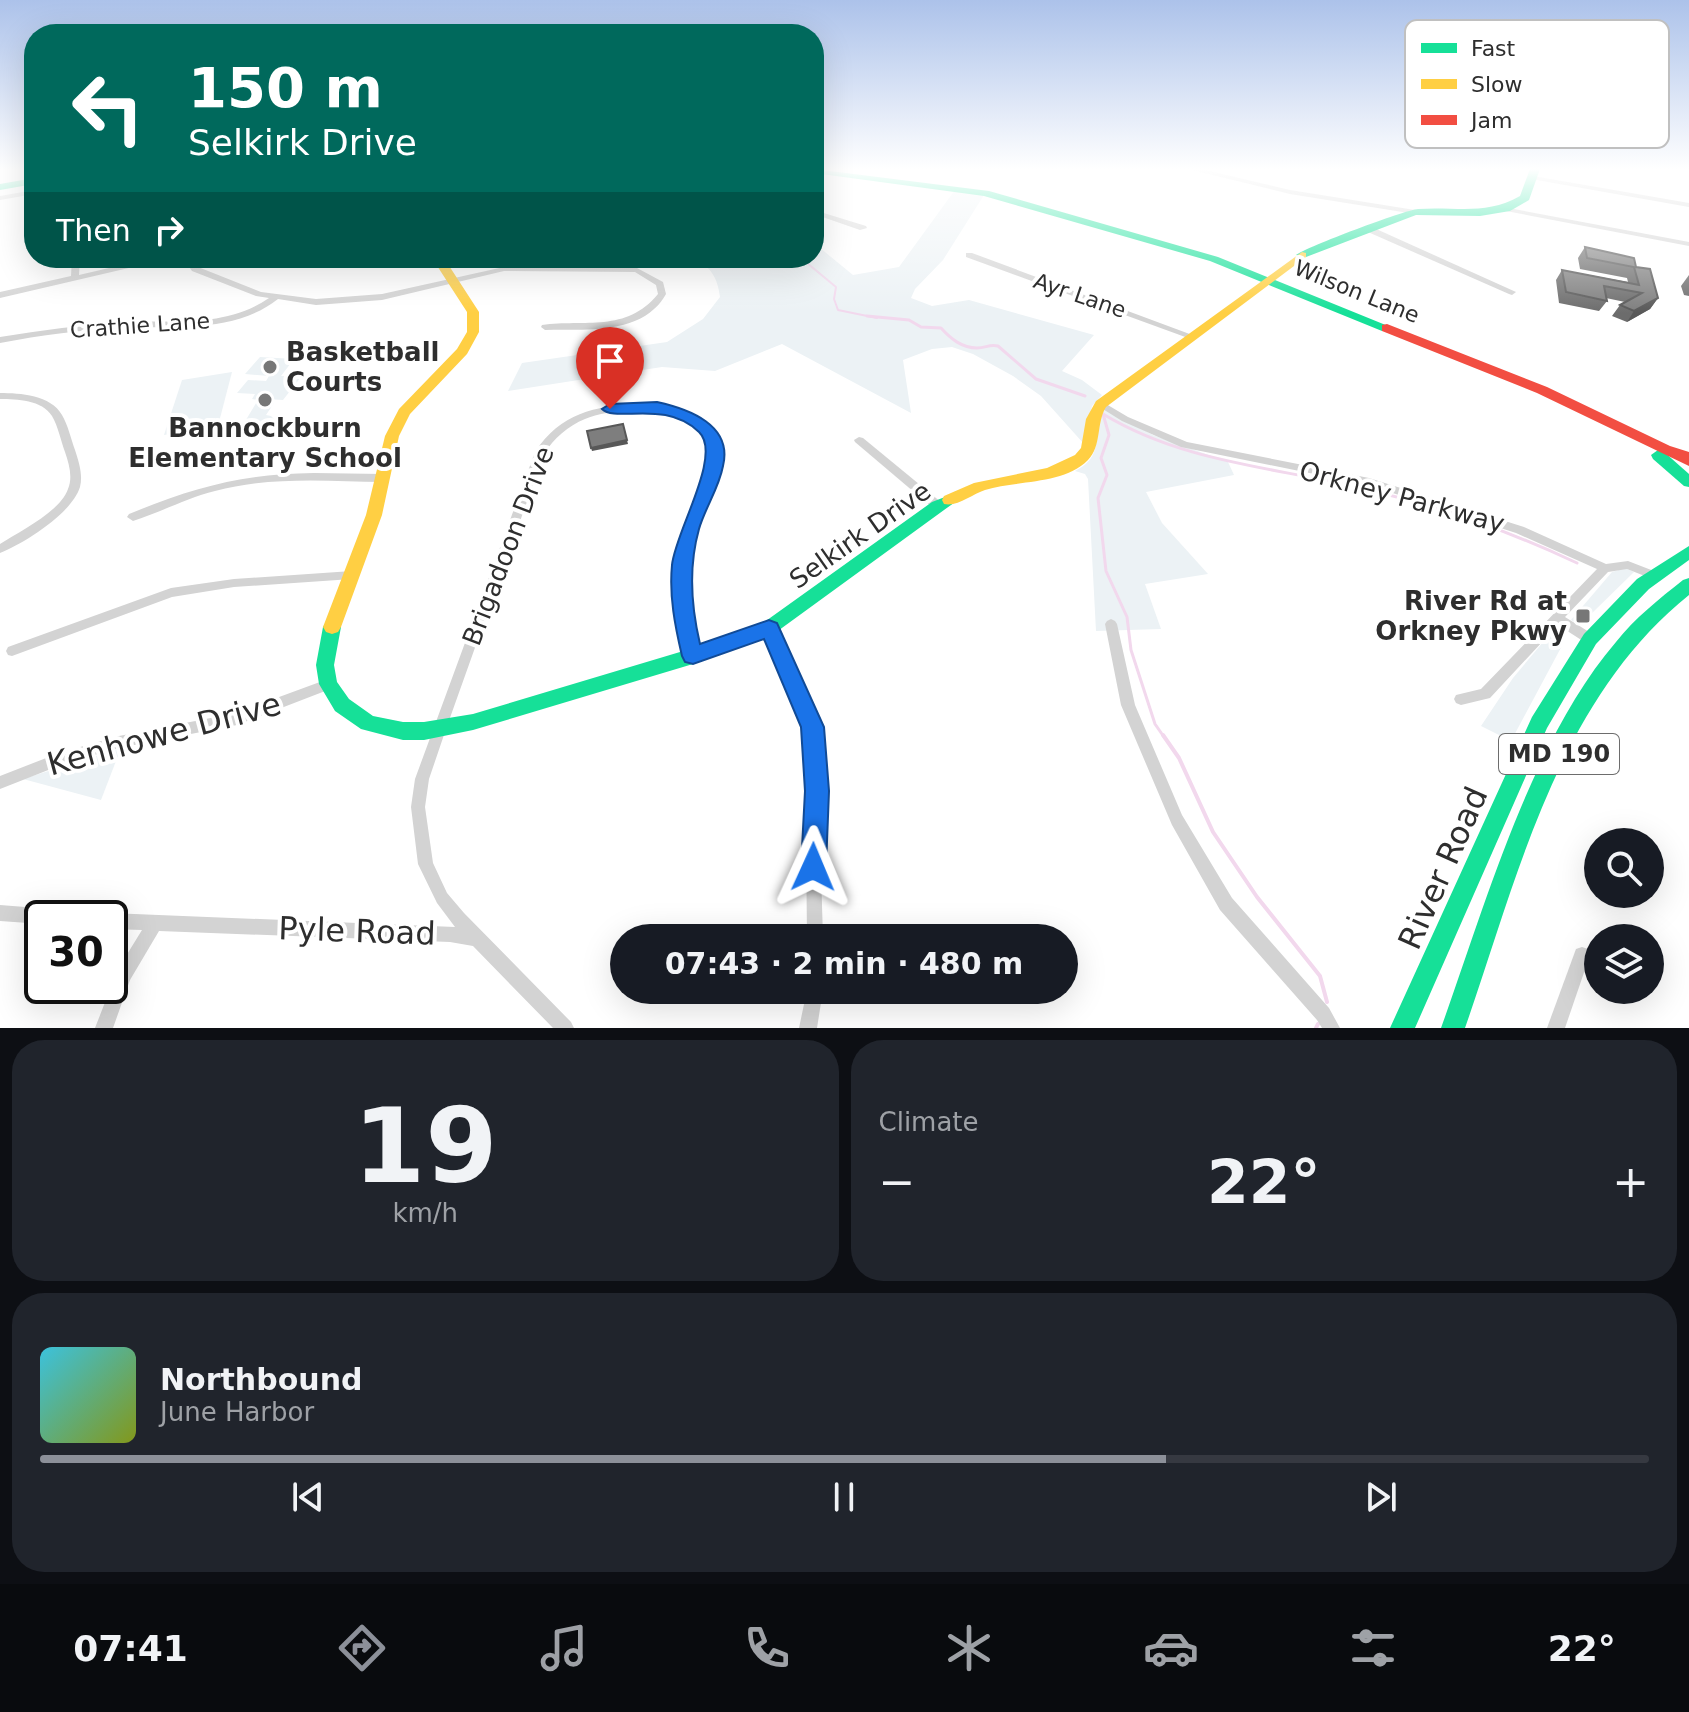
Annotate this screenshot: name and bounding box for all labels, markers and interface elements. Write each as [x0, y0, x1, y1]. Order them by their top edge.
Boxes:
legend [1405, 20, 1669, 148]
text: Fast [1471, 36, 1516, 61]
text: 150 m [188, 55, 383, 120]
icon: left [56, 56, 160, 160]
text: Slow [1471, 72, 1523, 97]
text: Jam [1469, 108, 1512, 133]
text: Selkirk Drive [188, 122, 417, 163]
icon: right [147, 208, 191, 252]
text: Then [56, 213, 131, 248]
street label: Wilson Lane [1291, 255, 1423, 328]
street label: Ayr Lane [1030, 268, 1129, 323]
street label: Crathie Lane [69, 308, 211, 343]
pin [576, 327, 644, 409]
place label: Basketball Courts [286, 337, 439, 397]
icon: arrive [588, 339, 632, 383]
marker: Basketball Courts [261, 358, 279, 376]
marker: Bannockburn Elementary School [256, 391, 274, 409]
place label: Bannockburn Elementary School [128, 413, 402, 473]
street label: Brigadoon Drive [456, 442, 560, 650]
street label: Orkney Parkway [1296, 455, 1508, 539]
street label: Selkirk Drive [784, 475, 936, 595]
place label: River Rd at Orkney Pkwy [1375, 586, 1567, 646]
marker: River Rd at Orkney Pkwy [1574, 607, 1592, 625]
street label: Kenhowe Drive [43, 685, 285, 783]
road number: MD 190 [1499, 734, 1619, 774]
street label: River Road [1390, 781, 1496, 955]
position arrow [771, 825, 855, 909]
map controls [1584, 828, 1664, 1004]
button: search [1584, 828, 1664, 908]
speed limit sign: 30 [24, 900, 128, 1004]
street label: Pyle Road [278, 909, 436, 953]
button: layers [1584, 924, 1664, 1004]
text: 07:43 · 2 min · 480 m [665, 946, 1023, 981]
text: 19 [353, 1085, 498, 1207]
text: Climate [879, 1107, 979, 1137]
text: 22° [1207, 1147, 1321, 1217]
text: − [879, 1156, 915, 1207]
text: + [1612, 1156, 1649, 1207]
text: km/h [392, 1198, 458, 1228]
text: Northbound [160, 1362, 363, 1397]
text: June Harbor [160, 1397, 314, 1427]
icon: previous [286, 1475, 330, 1519]
icon: pause [822, 1475, 866, 1519]
icon: next [1359, 1475, 1403, 1519]
icon: directions [334, 1620, 390, 1676]
icon: music [536, 1620, 592, 1676]
icon: phone [739, 1620, 795, 1676]
icon: climate [941, 1620, 997, 1676]
icon: car [1143, 1620, 1199, 1676]
icon: filters [1345, 1620, 1401, 1676]
text: 07:41 [73, 1628, 188, 1669]
text: 22° [1548, 1628, 1616, 1669]

